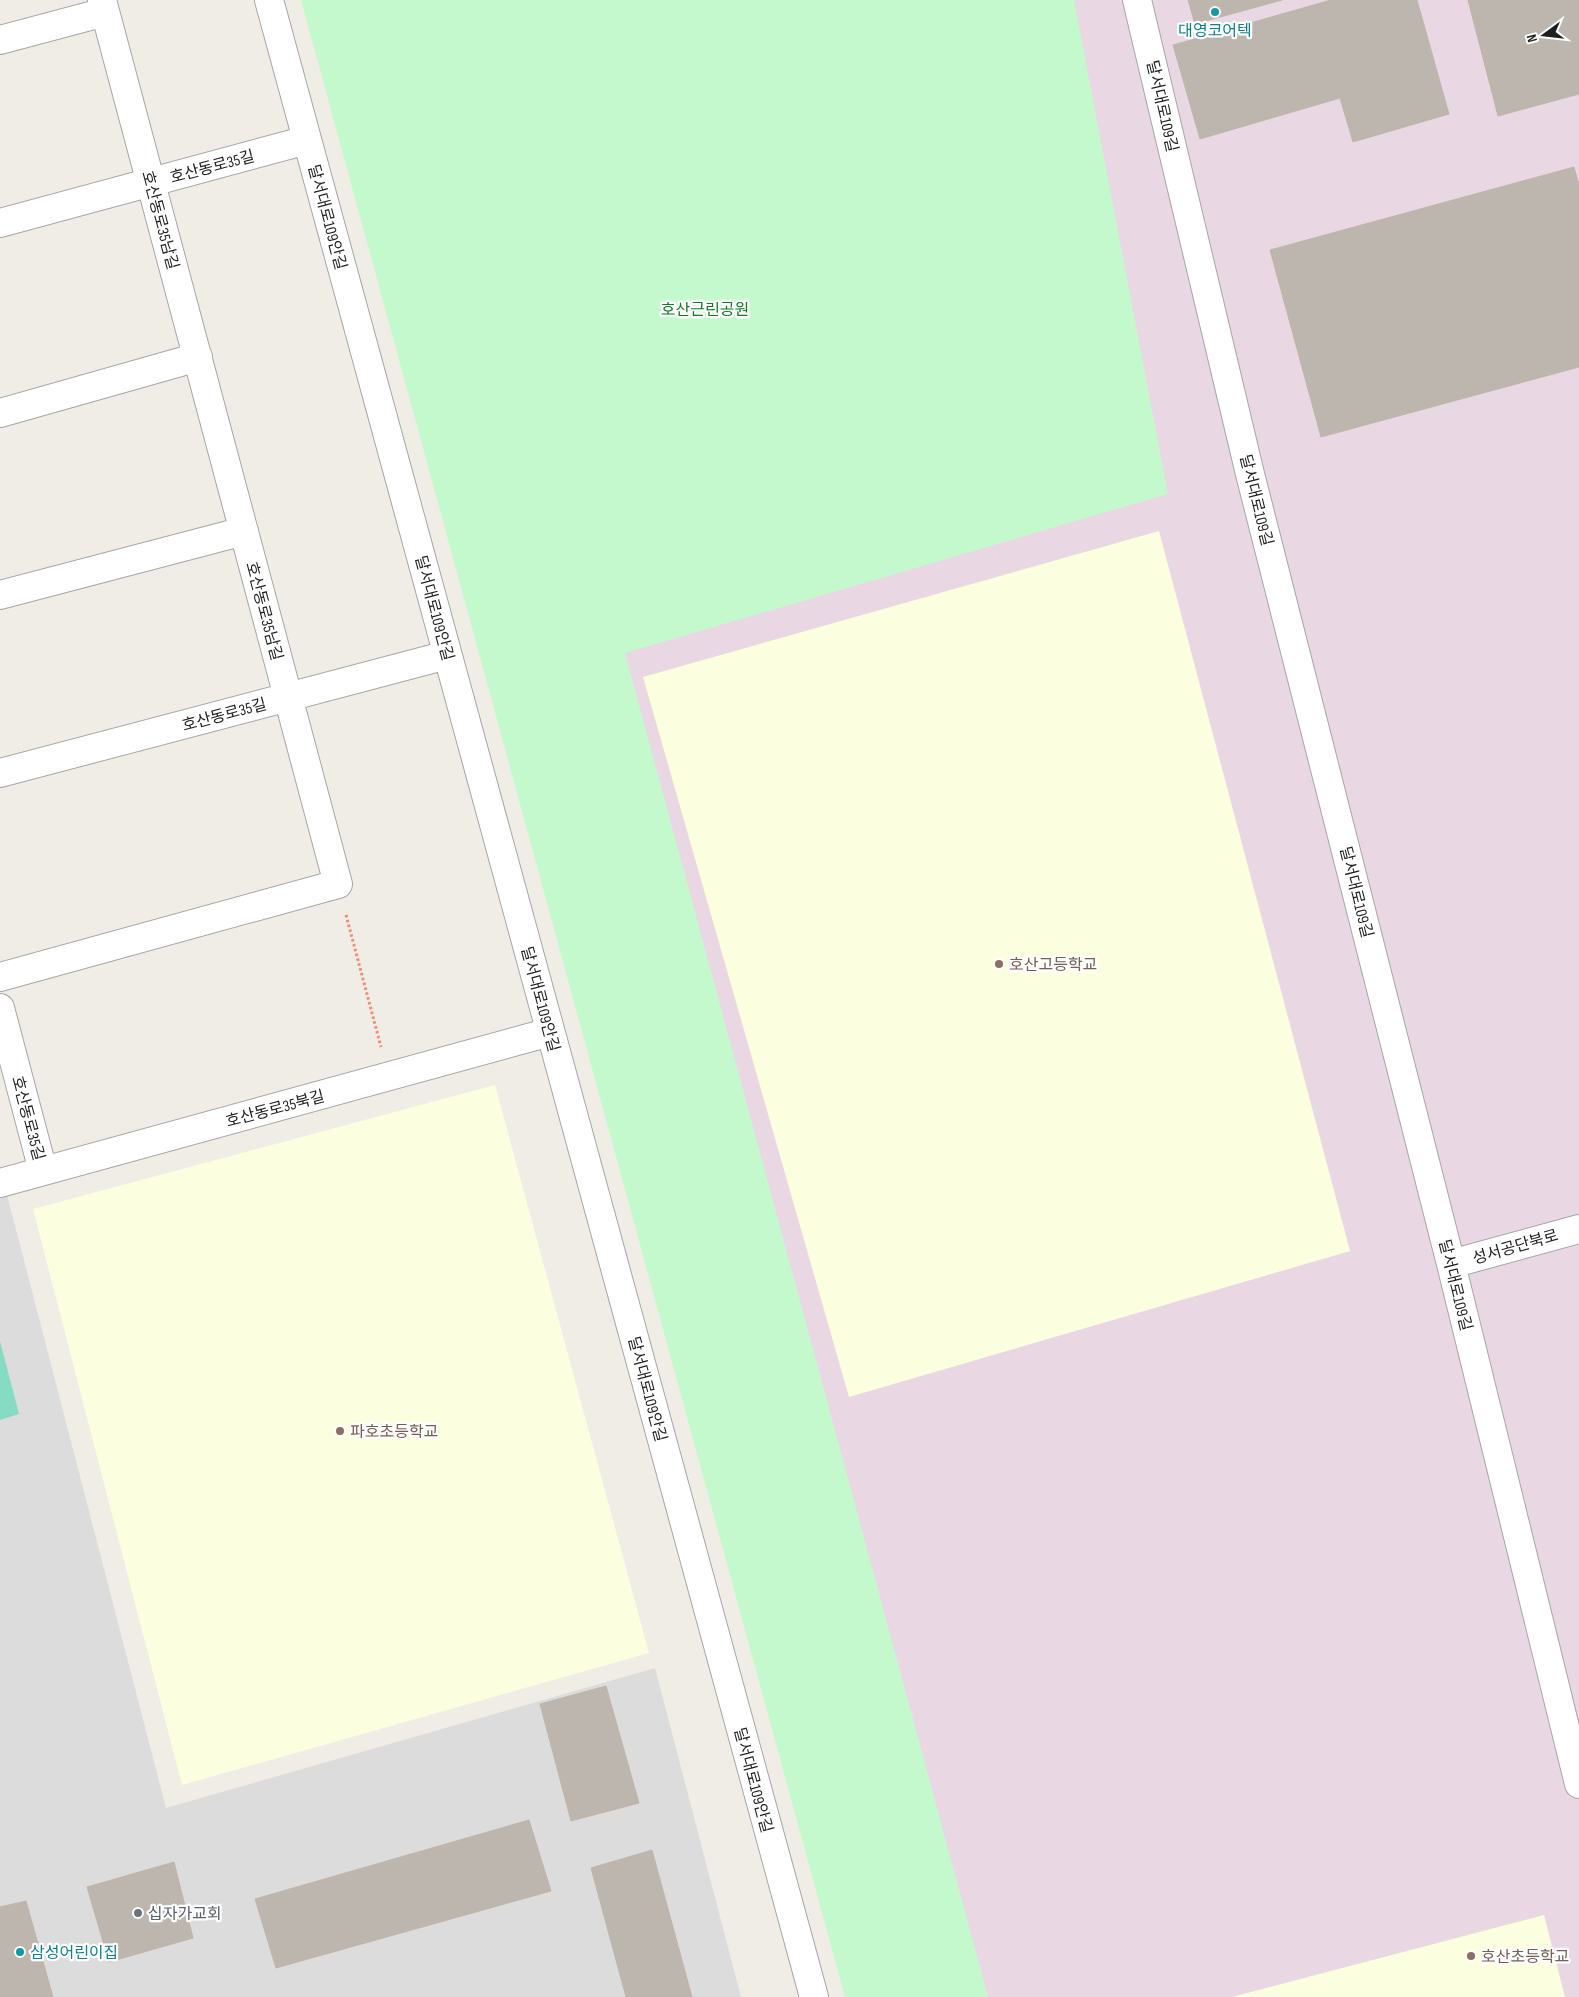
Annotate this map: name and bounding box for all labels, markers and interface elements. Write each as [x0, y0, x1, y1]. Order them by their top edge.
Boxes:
marker: 대영코어텍 [1209, 6, 1221, 18]
north arrow [1519, 10, 1569, 60]
place label: 대영코어텍 [1178, 22, 1252, 41]
text: N [1523, 32, 1541, 44]
street label: 달서대로109길 [1142, 59, 1181, 154]
street label: 호산동로35길 [168, 147, 257, 188]
street label: 달서대로109안길 [303, 163, 350, 272]
street label: 호산동로35남길 [137, 169, 182, 272]
park label: 호산근린공원 [661, 301, 749, 320]
street label: 달서대로109길 [1235, 453, 1276, 548]
street label: 달서대로109안길 [410, 554, 457, 663]
street label: 호산동로35남길 [241, 560, 286, 663]
street label: 호산동로35길 [180, 695, 269, 736]
street label: 달서대로109길 [1335, 845, 1376, 940]
street label: 달서대로109안길 [516, 945, 563, 1054]
place label: 호산고등학교 [1009, 956, 1097, 975]
marker: 호산고등학교 [993, 958, 1005, 970]
street label: 호산동로35길 [7, 1074, 48, 1163]
street label: 호산동로35북길 [224, 1087, 327, 1132]
street label: 성서공단북로 [1470, 1226, 1561, 1269]
street label: 달서대로109길 [1434, 1238, 1475, 1333]
street label: 달서대로109안길 [623, 1335, 670, 1444]
place label: 파호초등학교 [350, 1423, 438, 1442]
marker: 파호초등학교 [334, 1425, 346, 1437]
street label: 달서대로109안길 [729, 1726, 776, 1835]
place label: 십자가교회 [148, 1905, 222, 1924]
marker: 십자가교회 [132, 1907, 144, 1919]
place label: 삼성어린이집 [30, 1944, 118, 1963]
marker: 삼성어린이집 [14, 1946, 26, 1958]
place label: 호산초등학교 [1481, 1948, 1569, 1967]
marker: 호산초등학교 [1465, 1950, 1477, 1962]

